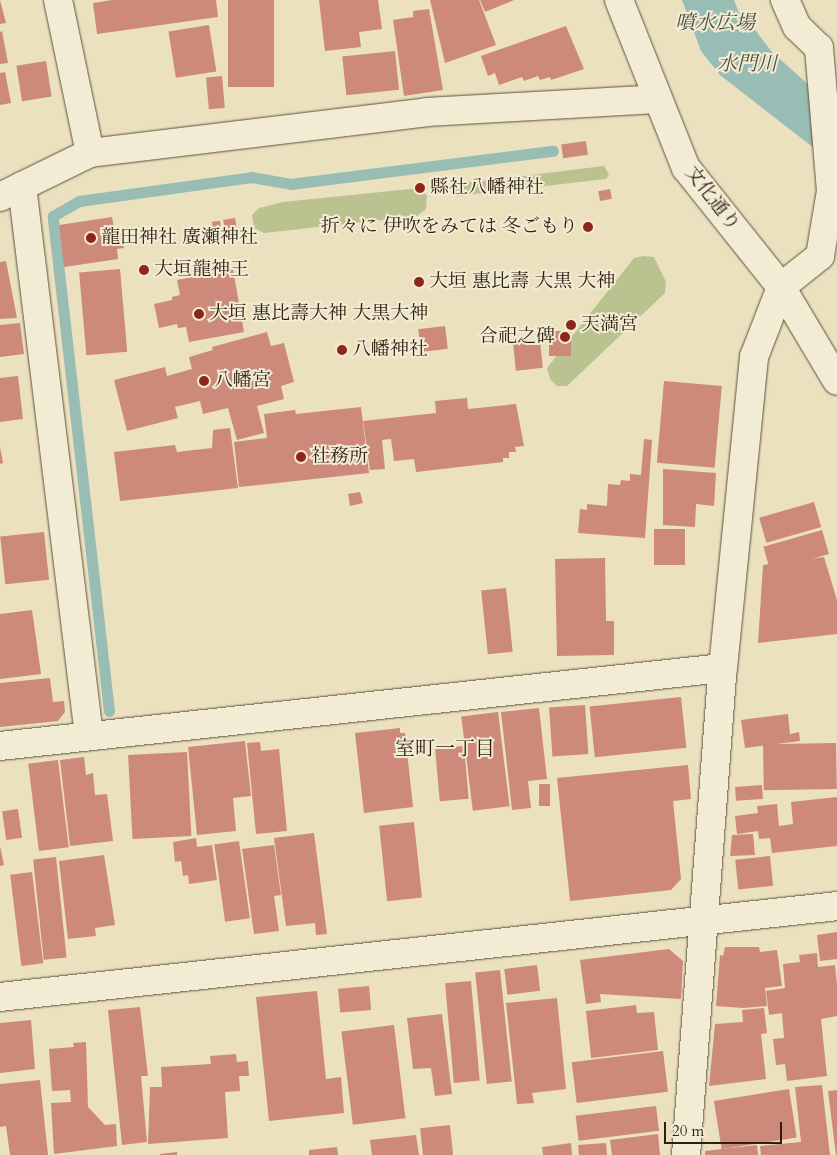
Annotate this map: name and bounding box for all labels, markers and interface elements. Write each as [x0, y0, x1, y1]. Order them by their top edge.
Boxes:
water label: 噴水広場 [675, 10, 755, 34]
water label: 水門川 [717, 51, 777, 75]
street label: 文化通り [680, 162, 744, 236]
place label: 縣社八幡神社 [430, 177, 544, 199]
marker: 縣社八幡神社 [414, 182, 426, 194]
place label: 折々に 伊吹をみては 冬ごもり [321, 216, 578, 238]
marker: 折々に 伊吹をみては 冬ごもり [582, 221, 594, 233]
place label: 龍田神社 廣瀬神社 [101, 227, 258, 249]
marker: 龍田神社 廣瀬神社 [85, 232, 97, 244]
place label: 大垣龍神王 [154, 259, 249, 281]
marker: 大垣龍神王 [138, 264, 150, 276]
place label: 大垣 惠比壽 大黒 大神 [429, 271, 615, 293]
marker: 大垣 惠比壽 大黒 大神 [413, 276, 425, 288]
place label: 大垣 惠比壽大神 大黒大神 [209, 303, 428, 325]
marker: 大垣 惠比壽大神 大黒大神 [193, 308, 205, 320]
place label: 天満宮 [581, 314, 638, 336]
marker: 天満宮 [565, 319, 577, 331]
place label: 合祀之碑 [479, 326, 555, 348]
marker: 合祀之碑 [559, 331, 571, 343]
place label: 八幡神社 [352, 339, 428, 361]
marker: 八幡神社 [336, 344, 348, 356]
place label: 八幡宮 [214, 370, 271, 392]
marker: 八幡宮 [198, 375, 210, 387]
place label: 社務所 [311, 446, 368, 468]
marker: 社務所 [295, 451, 307, 463]
district label: 室町一丁目 [395, 736, 495, 760]
scale bar [667, 1112, 784, 1144]
text: 20 m [672, 1121, 704, 1141]

